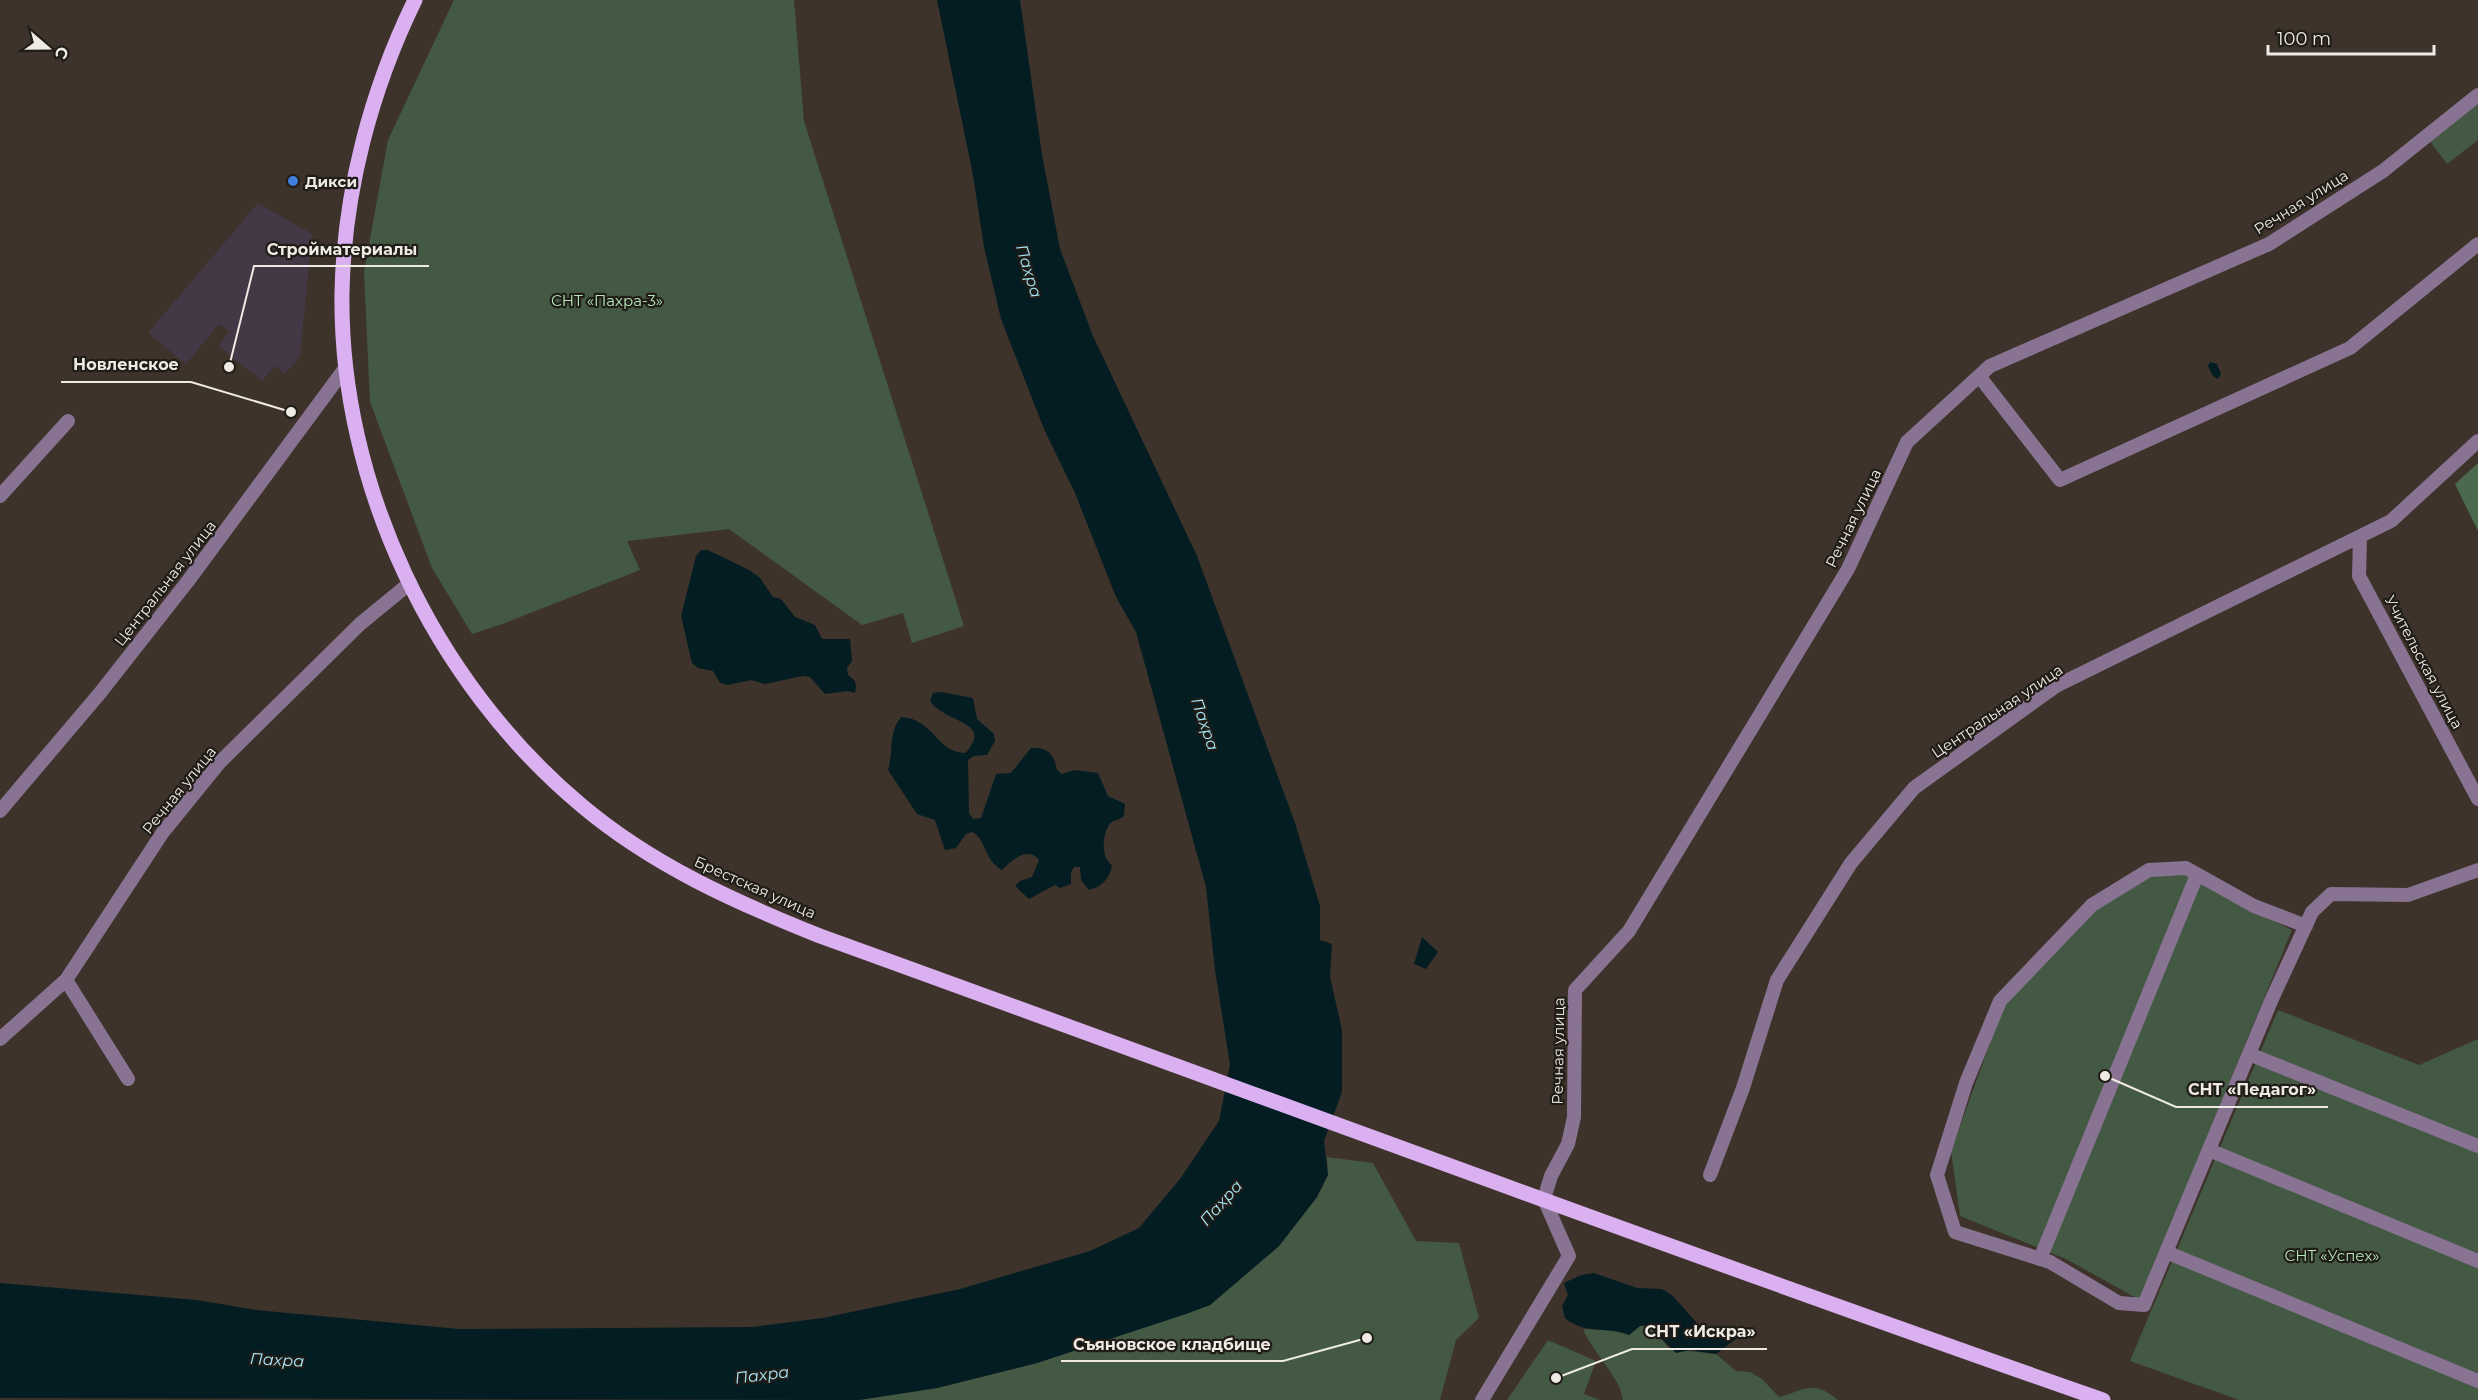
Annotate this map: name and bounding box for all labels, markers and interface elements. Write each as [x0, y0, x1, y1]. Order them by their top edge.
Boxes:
north arrow [18, 18, 78, 78]
scale bar [2268, 18, 2434, 56]
text: 100 m [2277, 28, 2331, 50]
text: С [51, 44, 73, 62]
street label: Речная улица [2250, 165, 2352, 239]
place label: Дикси [305, 172, 357, 191]
marker: Дикси [286, 174, 300, 188]
callout: Стройматериалы [254, 232, 429, 266]
text: Стройматериалы [267, 240, 417, 259]
water label: Пахра [1012, 242, 1046, 300]
park label: СНТ «Пахра-3» [551, 291, 663, 310]
callout: Новленское [61, 348, 191, 382]
text: Новленское [73, 355, 179, 374]
street label: Речная улица [1821, 466, 1885, 570]
street label: Центральная улица [110, 516, 220, 650]
street label: Учительская улица [2381, 592, 2467, 732]
street label: Центральная улица [1928, 660, 2066, 762]
water label: Пахра [1187, 695, 1223, 753]
street label: Речная улица [138, 742, 220, 838]
street label: Брестская улица [691, 852, 819, 922]
street label: Речная улица [1548, 997, 1568, 1105]
callout: СНТ «Педагог» [2176, 1073, 2328, 1107]
text: СНТ «Педагог» [2188, 1080, 2316, 1099]
water label: Пахра [1196, 1176, 1246, 1230]
park label: СНТ «Успех» [2285, 1246, 2379, 1265]
callout: СНТ «Искра» [1632, 1315, 1767, 1349]
text: СНТ «Искра» [1644, 1322, 1756, 1341]
callout: Съяновское кладбище [1061, 1327, 1283, 1361]
text: Съяновское кладбище [1073, 1335, 1271, 1354]
water label: Пахра [249, 1349, 305, 1371]
water label: Пахра [734, 1362, 790, 1388]

